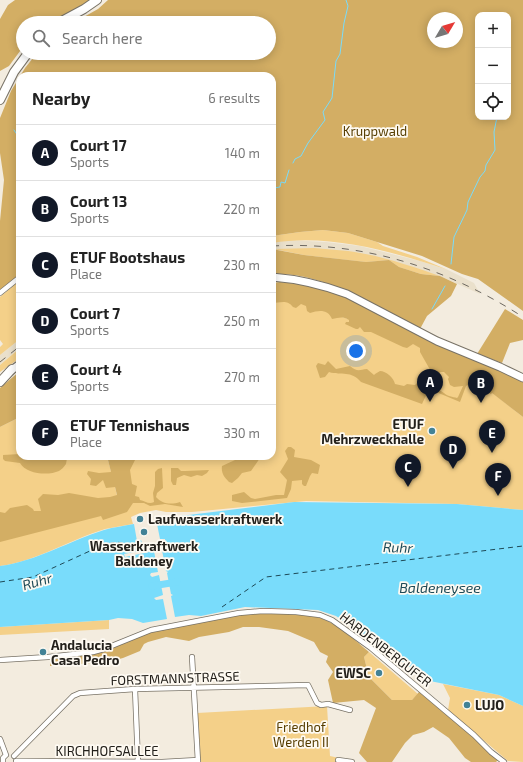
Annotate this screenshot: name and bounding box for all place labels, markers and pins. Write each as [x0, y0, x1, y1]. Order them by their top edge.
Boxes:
pin: A [417, 369, 443, 402]
pin: B [468, 370, 494, 403]
place label: ETUF Mehrzweckhalle [321, 416, 424, 447]
pin: E [479, 420, 505, 453]
marker: ETUF Mehrzweckhalle [427, 426, 437, 436]
pin: D [440, 436, 466, 469]
pin: C [395, 454, 421, 487]
pin: F [485, 463, 511, 496]
place label: Laufwasserkraftwerk [148, 511, 283, 527]
marker: Laufwasserkraftwerk [135, 514, 145, 524]
marker: Wasserkraftwerk Baldeney [139, 527, 149, 537]
place label: Wasserkraftwerk Baldeney [90, 538, 199, 569]
place label: Andalucia Casa Pedro [51, 637, 120, 668]
marker: Andalucia Casa Pedro [38, 647, 48, 657]
place label: EWSC [336, 665, 371, 681]
marker: EWSC [374, 668, 384, 678]
place label: LUJO [475, 697, 504, 713]
marker: LUJO [462, 700, 472, 710]

